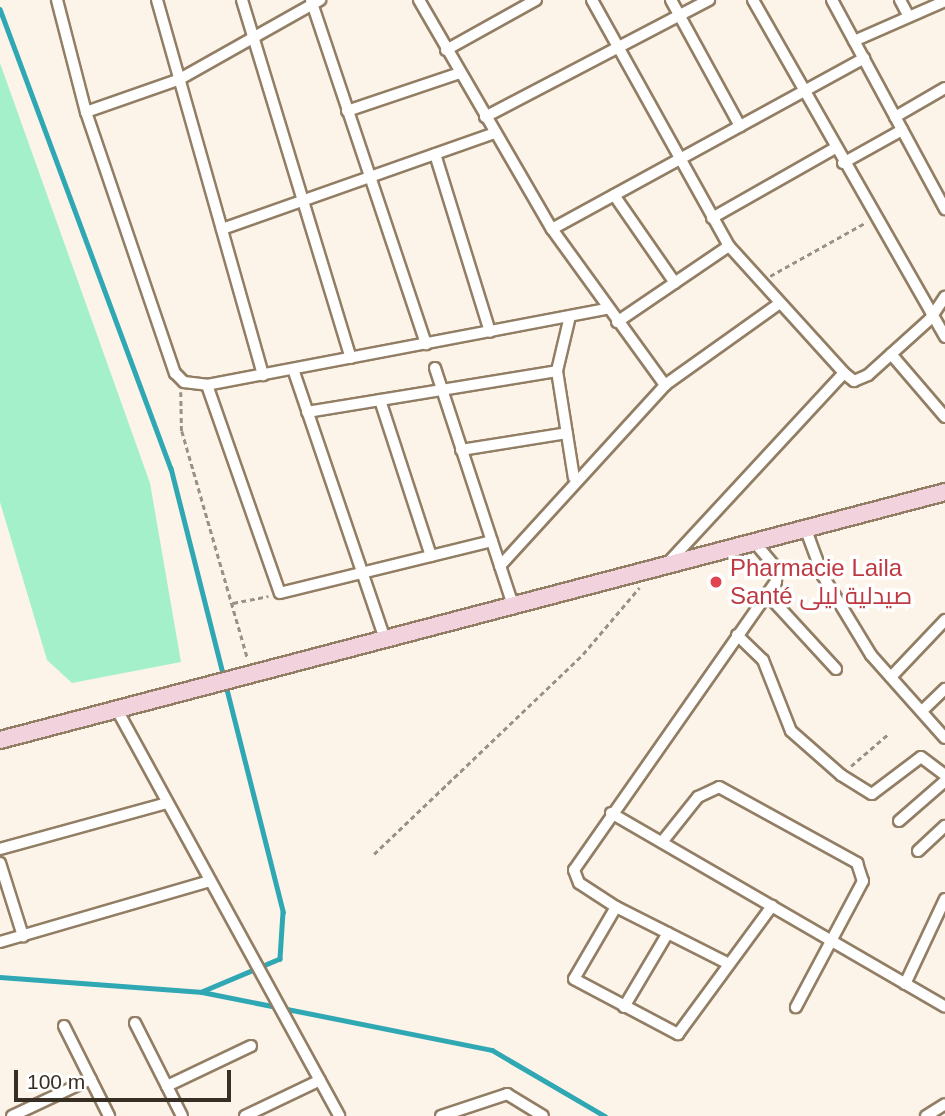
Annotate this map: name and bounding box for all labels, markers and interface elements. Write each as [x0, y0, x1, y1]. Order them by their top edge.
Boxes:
place label: Pharmacie Laila Santé صيدلية ليلى [730, 554, 912, 610]
marker: Pharmacie Laila Santé صيدلية ليلى [708, 574, 724, 590]
scale bar [18, 1056, 234, 1100]
text: 100 m [27, 1070, 85, 1093]

